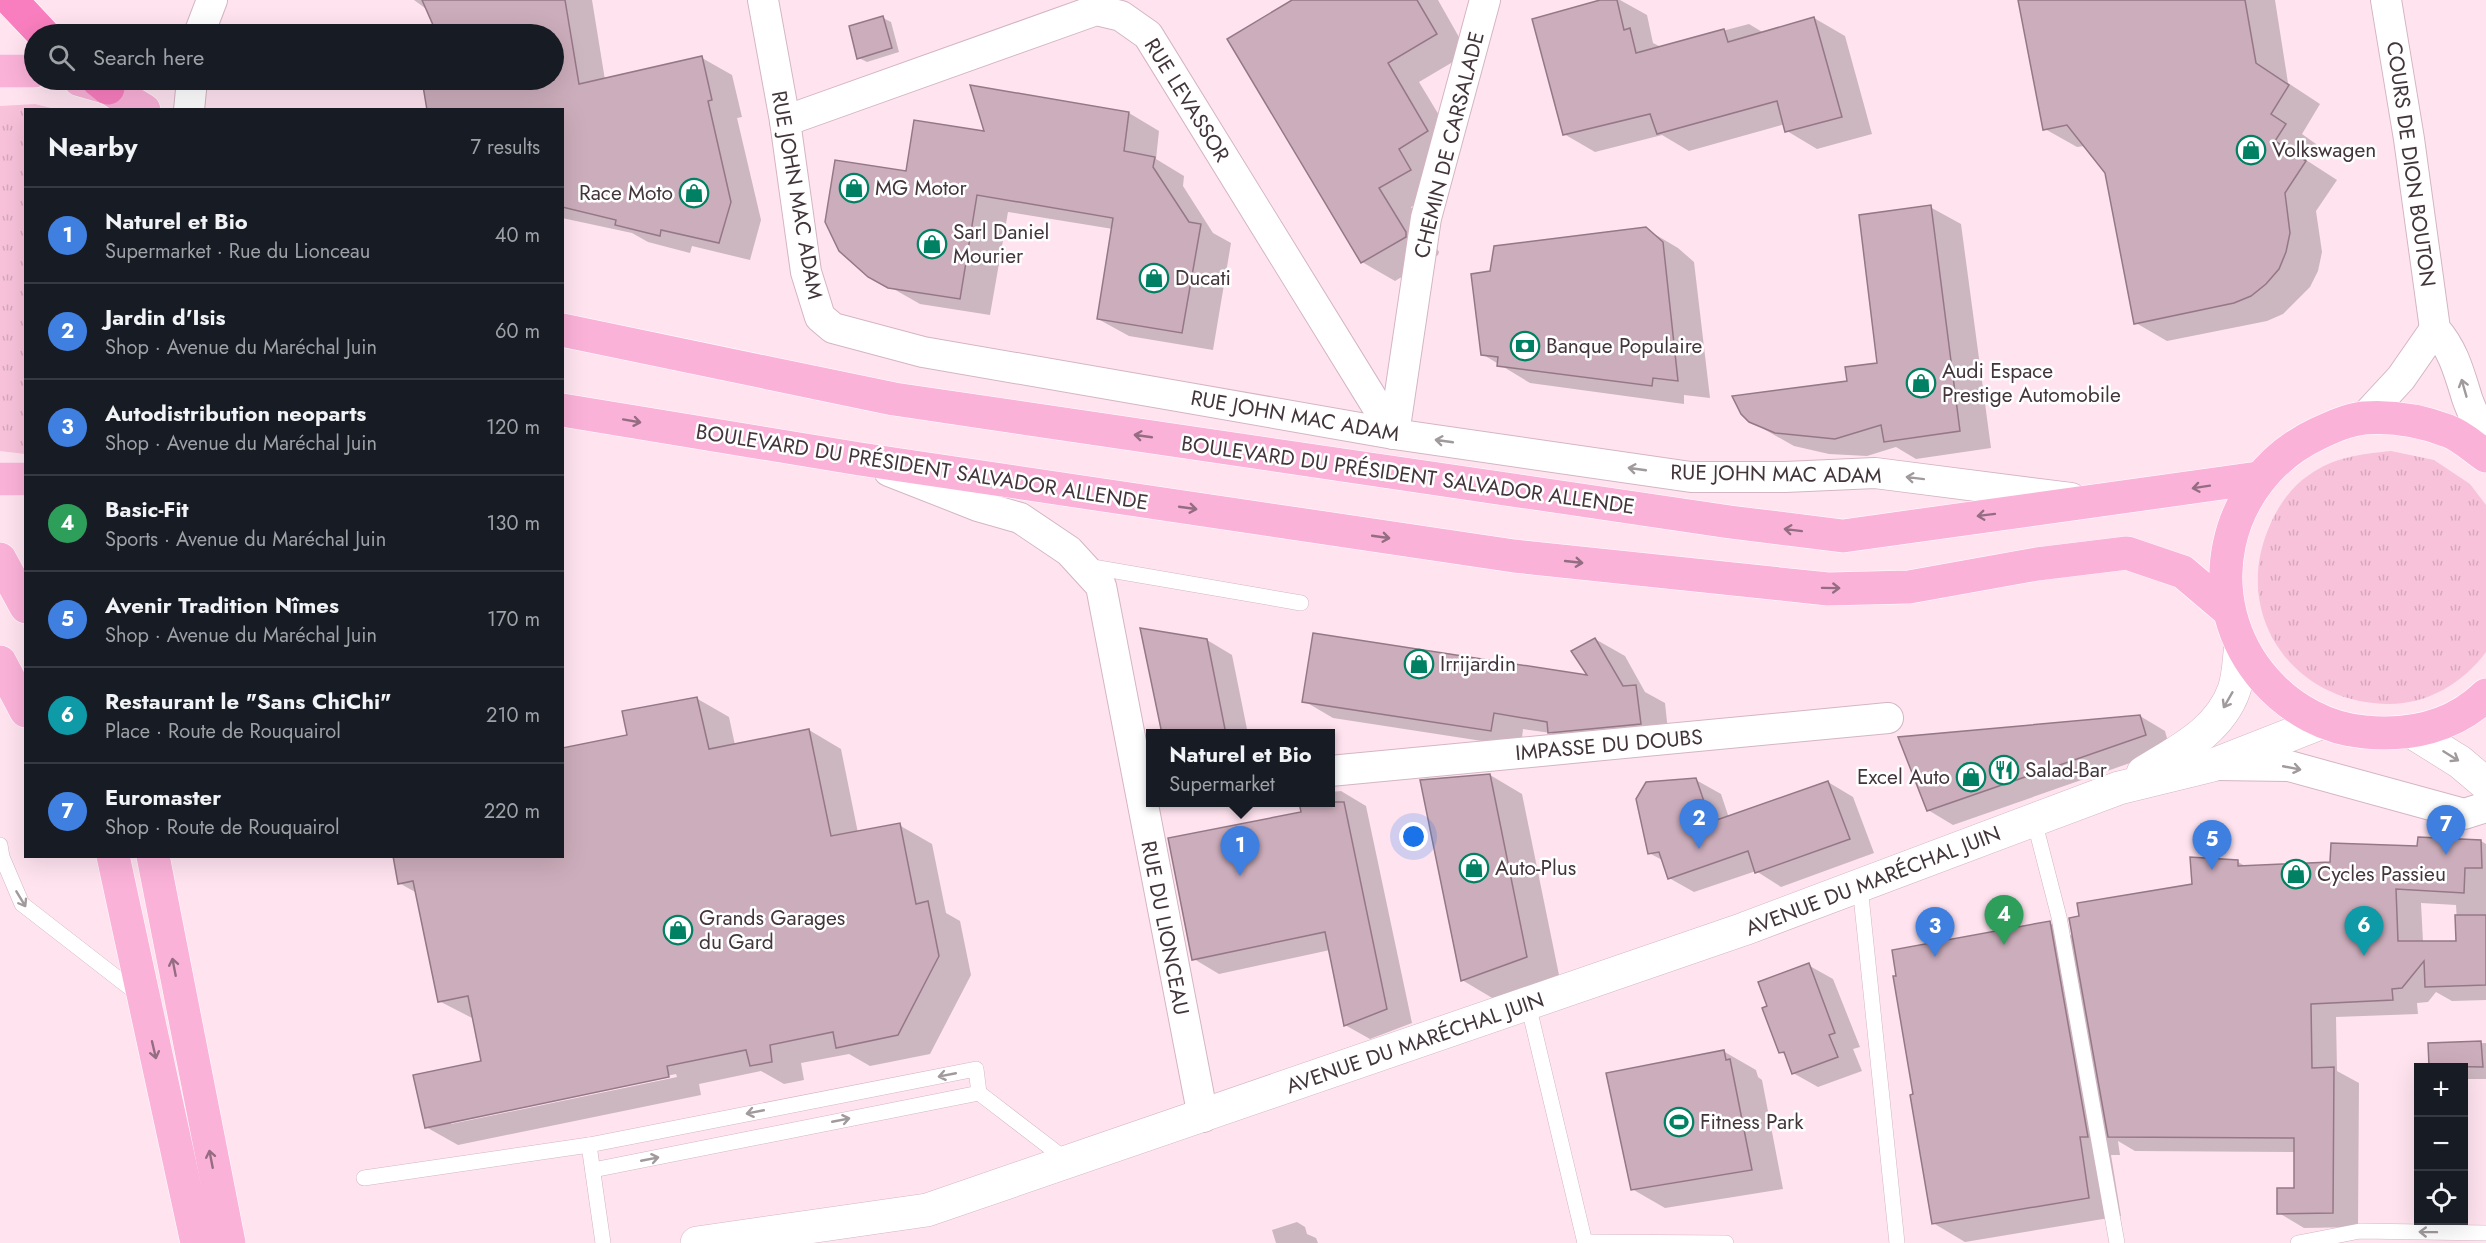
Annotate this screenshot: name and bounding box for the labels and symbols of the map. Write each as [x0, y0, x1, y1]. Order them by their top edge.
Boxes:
street label: CHEMIN DE CARSALADE [1406, 29, 1492, 261]
street label: RUE LEVASSOR [1137, 32, 1237, 168]
street label: COURS DE DION BOUTON [2379, 39, 2443, 289]
street label: RUE JOHN MAC ADAM [764, 88, 830, 302]
shop icon: Volkswagen [2235, 134, 2267, 166]
place label: Volkswagen [2272, 135, 2376, 165]
shop icon: MG Motor [838, 172, 870, 204]
place label: MG Motor [875, 173, 968, 203]
shop icon: Race Moto [678, 177, 710, 209]
place label: Race Moto [579, 178, 673, 208]
place label: Sarl Daniel Mourier [953, 217, 1049, 271]
shop icon: Sarl Daniel Mourier [916, 228, 948, 260]
shop icon: Ducati [1138, 262, 1170, 294]
place label: Ducati [1175, 263, 1231, 293]
bank icon: Banque Populaire [1509, 330, 1541, 362]
place label: Banque Populaire [1546, 331, 1703, 361]
place label: Audi Espace Prestige Automobile [1942, 356, 2121, 410]
shop icon: Audi Espace Prestige Automobile [1905, 367, 1937, 399]
one-way arrow [2458, 379, 2469, 398]
street label: RUE JOHN MAC ADAM [1188, 383, 1402, 449]
one-way arrow [621, 416, 641, 427]
street label: BOULEVARD DU PRÉSIDENT SALVADOR ALLENDE [694, 416, 1150, 518]
street label: BOULEVARD DU PRÉSIDENT SALVADOR ALLENDE [1179, 428, 1637, 522]
one-way arrow [1134, 430, 1153, 441]
one-way arrow [1435, 436, 1455, 447]
street label: RUE JOHN MAC ADAM [1670, 457, 1882, 491]
one-way arrow [1628, 463, 1648, 474]
one-way arrow [1906, 472, 1926, 483]
one-way arrow [2191, 482, 2211, 493]
one-way arrow [1178, 503, 1198, 514]
one-way arrow [1977, 510, 1997, 521]
one-way arrow [1784, 524, 1804, 535]
one-way arrow [1371, 531, 1390, 542]
one-way arrow [1564, 557, 1584, 568]
one-way arrow [1820, 583, 1840, 594]
shop icon: Irrijardin [1403, 648, 1435, 680]
place label: Irrijardin [1440, 649, 1516, 679]
one-way arrow [2222, 691, 2234, 708]
street label: IMPASSE DU DOUBS [1514, 722, 1704, 768]
one-way arrow [2442, 750, 2459, 762]
restaurant icon: Salad-Bar [1988, 754, 2020, 786]
place label: Salad-Bar [2025, 755, 2108, 785]
shop icon: Excel Auto [1955, 761, 1987, 793]
place label: Excel Auto [1857, 762, 1950, 792]
one-way arrow [2282, 763, 2302, 774]
pin: 2 [1680, 800, 1718, 849]
pin: 7 [2426, 806, 2466, 855]
street label: AVENUE DU MARÉCHAL JUIN [1741, 818, 2005, 944]
pin: 5 [2192, 820, 2232, 870]
your location [1399, 822, 1428, 851]
pin: 1 [1220, 826, 1260, 876]
street label: RUE DU LIONCEAU [1133, 838, 1197, 1018]
shop icon: Auto-Plus [1458, 852, 1490, 884]
place label: Auto-Plus [1495, 853, 1576, 883]
shop icon: Cycles Passieu [2280, 858, 2312, 890]
place label: Cycles Passieu [2317, 859, 2446, 889]
one-way arrow [15, 890, 27, 907]
pin: 4 [1984, 896, 2024, 945]
place label: Grands Garages du Gard [699, 903, 845, 957]
pin: 6 [2344, 906, 2384, 956]
pin: 3 [1916, 908, 1954, 957]
shop icon: Grands Garages du Gard [662, 914, 694, 946]
one-way arrow [168, 958, 179, 978]
street label: AVENUE DU MARÉCHAL JUIN [1282, 985, 1548, 1101]
one-way arrow [149, 1040, 160, 1060]
one-way arrow [937, 1070, 957, 1081]
sports icon: Fitness Park [1663, 1106, 1695, 1138]
one-way arrow [746, 1107, 765, 1119]
place label: Fitness Park [1700, 1107, 1804, 1137]
one-way arrow [831, 1114, 850, 1125]
one-way arrow [205, 1149, 216, 1169]
one-way arrow [640, 1152, 659, 1164]
one-way arrow [2418, 1226, 2438, 1237]

